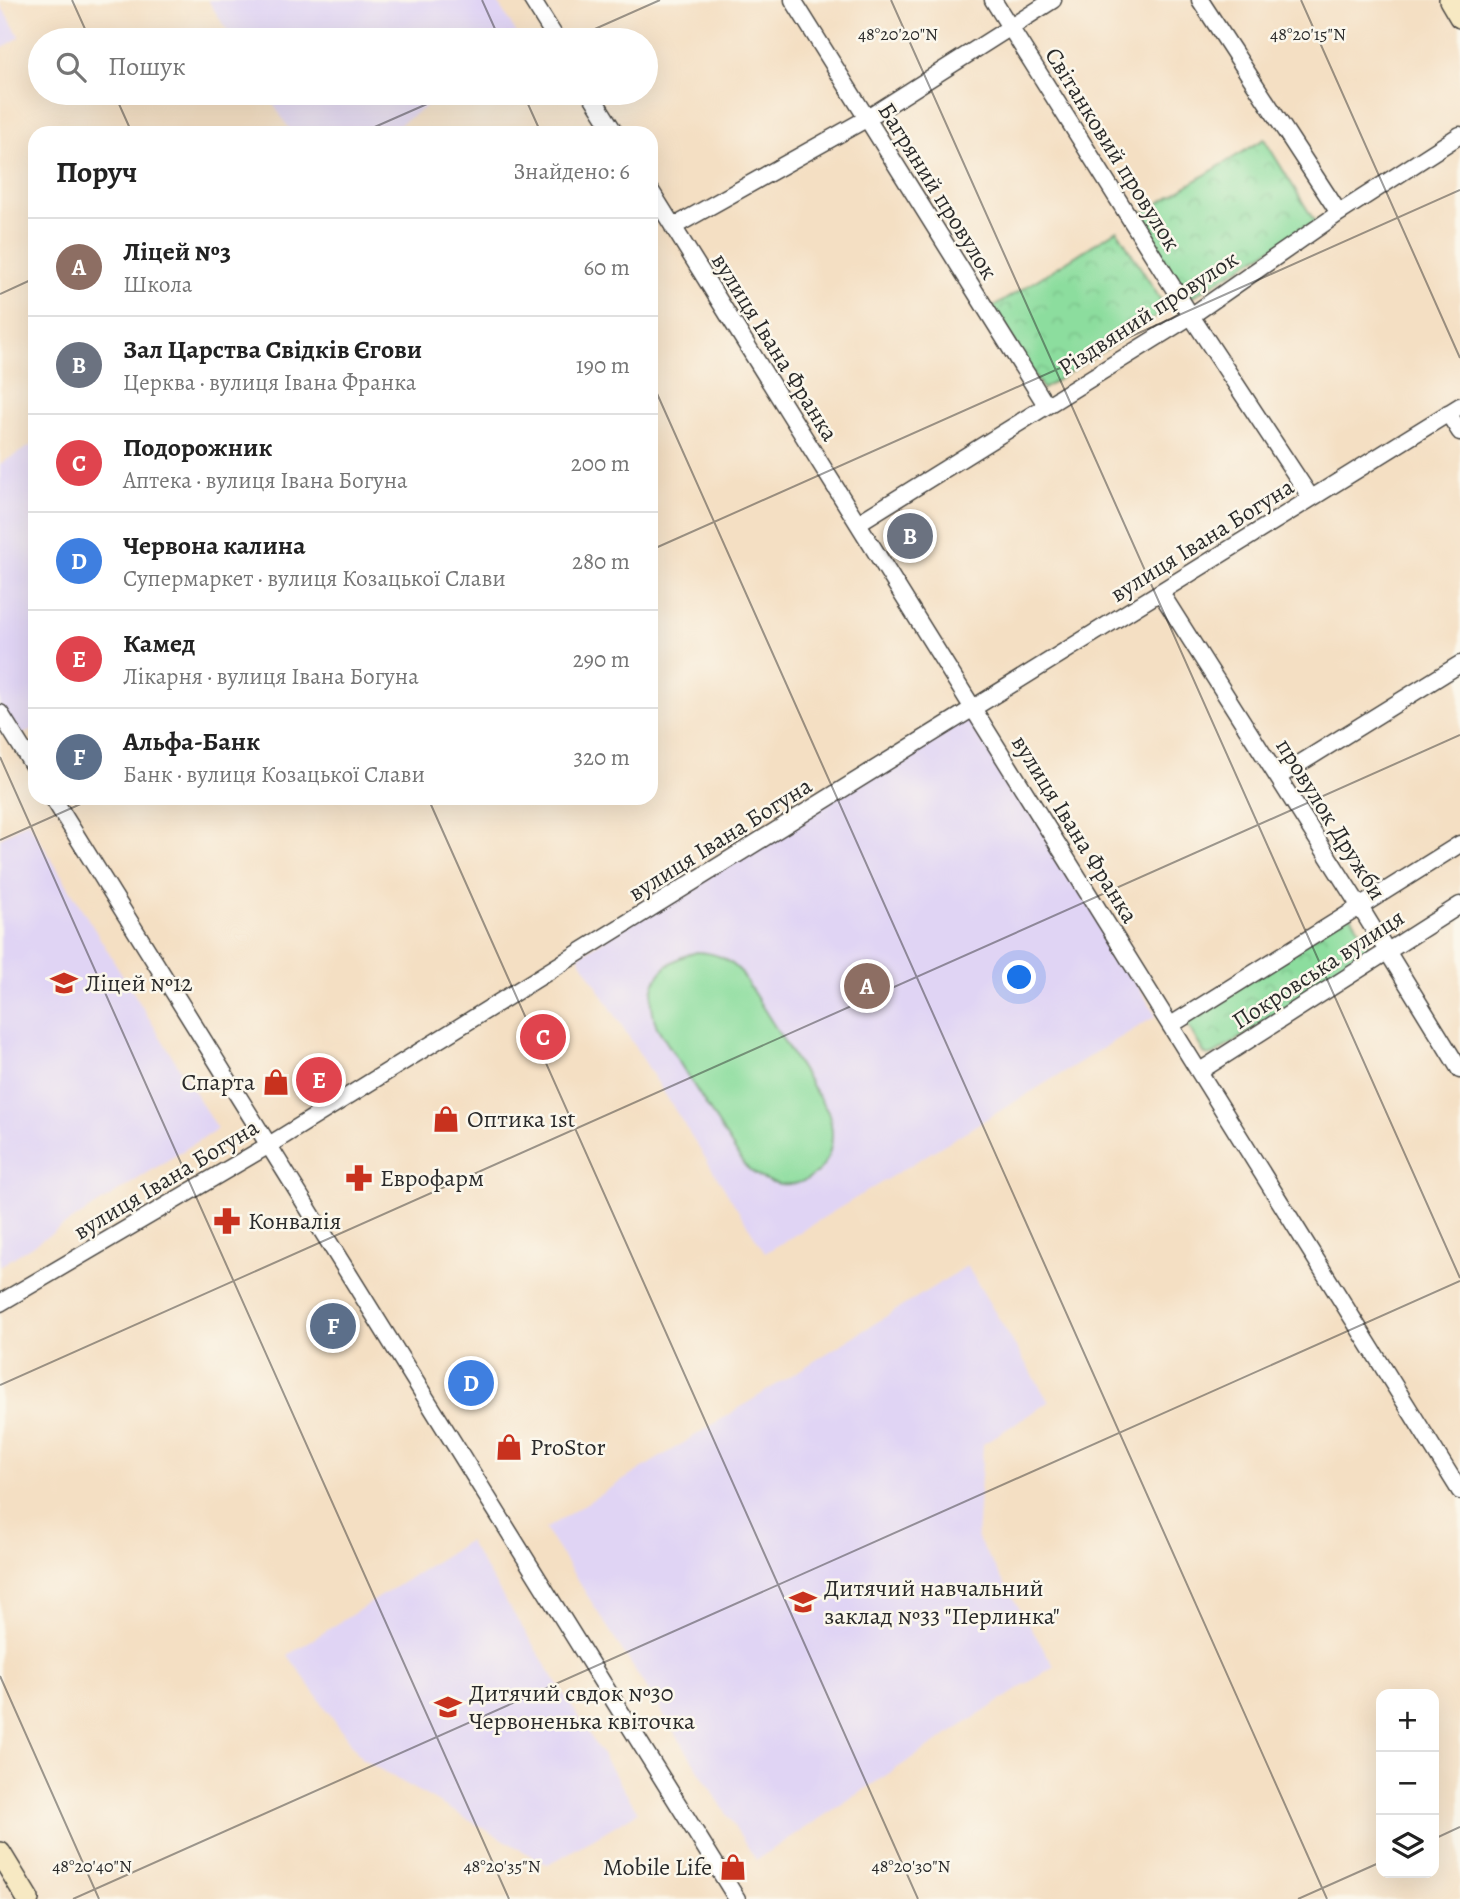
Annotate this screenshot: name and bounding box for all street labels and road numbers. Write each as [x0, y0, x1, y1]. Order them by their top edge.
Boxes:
street label: Світанковий провулок [1037, 41, 1189, 257]
street label: Багряний провулок [871, 96, 1005, 286]
street label: Різдвяний провулок [1052, 243, 1244, 383]
street label: вулиця Івана Франка [704, 247, 846, 447]
street label: вулиця Івана Богуна [1104, 471, 1300, 609]
street label: вулиця Івана Франка [1004, 729, 1146, 929]
street label: провулок Дружби [1268, 732, 1394, 906]
street label: вулиця Івана Богуна [622, 770, 818, 908]
street label: Покровська вулиця [1226, 901, 1410, 1037]
street label: вулиця Івана Богуна [67, 1111, 265, 1247]

